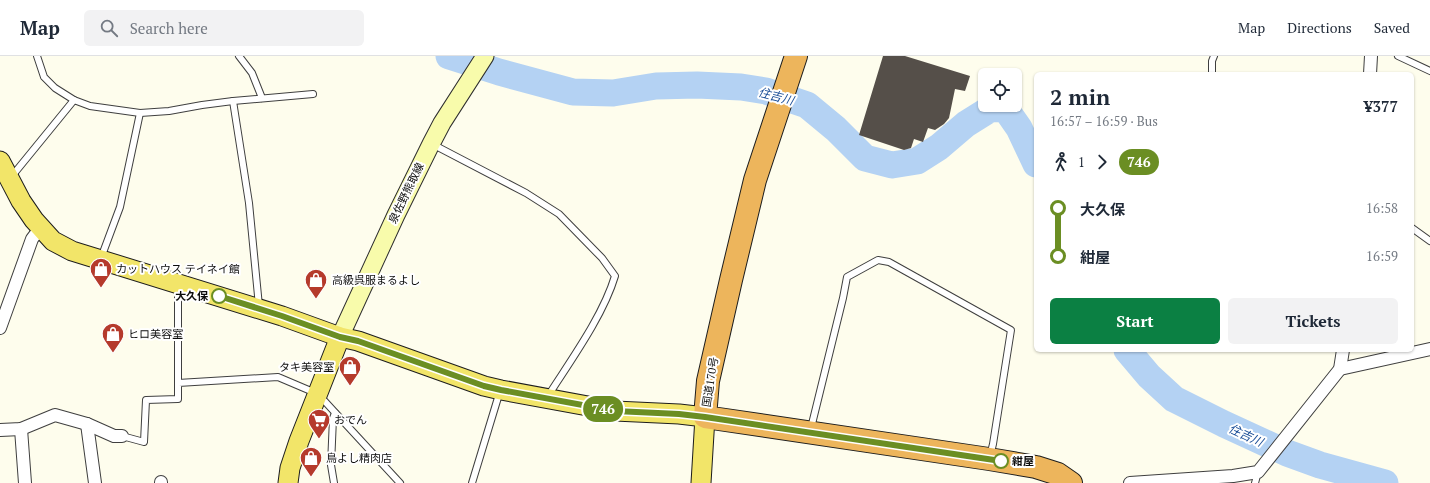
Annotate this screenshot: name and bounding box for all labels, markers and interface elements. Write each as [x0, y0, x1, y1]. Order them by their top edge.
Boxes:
search box [84, 10, 364, 46]
text: Map [20, 15, 60, 40]
icon: search [98, 17, 120, 39]
text: Search here [130, 18, 208, 38]
text: Map [1238, 18, 1265, 37]
text: Directions [1287, 18, 1352, 37]
text: Saved [1374, 18, 1410, 37]
map controls [978, 68, 1022, 112]
button: locate [978, 68, 1022, 112]
text: 2 min [1050, 82, 1110, 111]
water label: 住吉川 [757, 84, 797, 108]
text: ¥377 [1364, 96, 1398, 116]
text: 16:57 – 16:59 · Bus [1050, 112, 1158, 130]
icon: walk [1050, 151, 1072, 173]
icon: forward [1091, 151, 1113, 173]
text: 746 [1127, 152, 1151, 171]
text: 1 [1078, 153, 1085, 171]
street label: 泉佐野熊取線 [385, 160, 427, 226]
text: 大久保 [1080, 199, 1125, 219]
text: 16:58 [1366, 199, 1398, 217]
text: 紺屋 [1080, 247, 1110, 267]
text: 16:59 [1366, 247, 1398, 265]
shop icon: カットハウス テイネイ館 [88, 256, 114, 289]
place label: カットハウス テイネイ館 [116, 262, 240, 276]
shop icon: 高級呉服まるよし [303, 267, 329, 300]
place label: 高級呉服まるよし [332, 273, 420, 287]
marker: 大久保 [211, 288, 227, 304]
place label: 大久保 [175, 289, 209, 303]
button: Start [1050, 298, 1220, 344]
button: Tickets [1228, 298, 1398, 344]
shop icon: ヒロ美容室 [100, 321, 126, 354]
place label: ヒロ美容室 [128, 327, 183, 341]
shop icon: タキ美容室 [337, 354, 363, 387]
street label: 国道170号 [699, 356, 721, 408]
place label: タキ美容室 [279, 360, 334, 374]
line badge: 746 [580, 396, 626, 422]
text: 746 [591, 399, 615, 418]
supermarket icon: おでん [306, 407, 332, 440]
place label: おでん [334, 413, 367, 427]
water label: 住吉川 [1227, 421, 1267, 450]
shop icon: 鳥よし精肉店 [298, 445, 324, 478]
place label: 鳥よし精肉店 [326, 451, 392, 465]
marker: 紺屋 [993, 453, 1009, 469]
place label: 紺屋 [1012, 454, 1034, 468]

